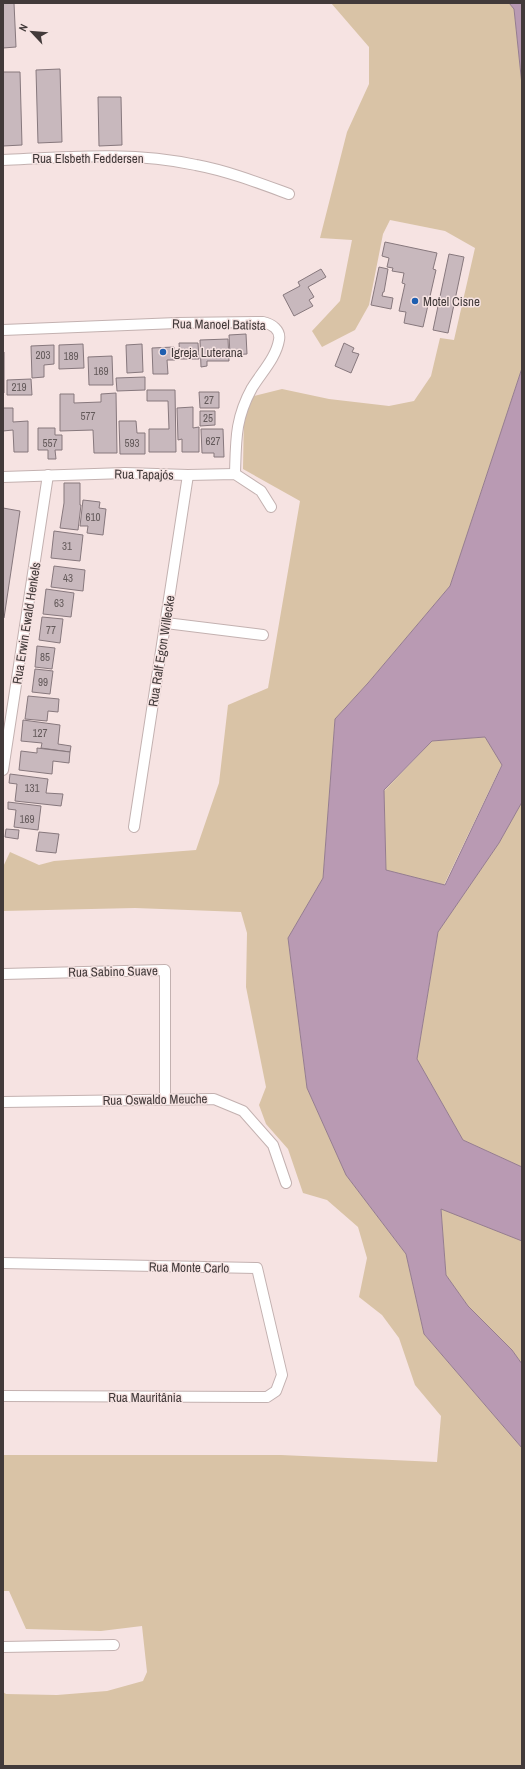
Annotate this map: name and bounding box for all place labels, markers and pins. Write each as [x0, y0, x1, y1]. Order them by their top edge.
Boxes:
place label: Motel Cisne [423, 293, 480, 310]
marker: Motel Cisne [410, 296, 420, 306]
place label: Igreja Luterana [171, 344, 243, 361]
marker: Igreja Luterana [158, 347, 168, 357]

